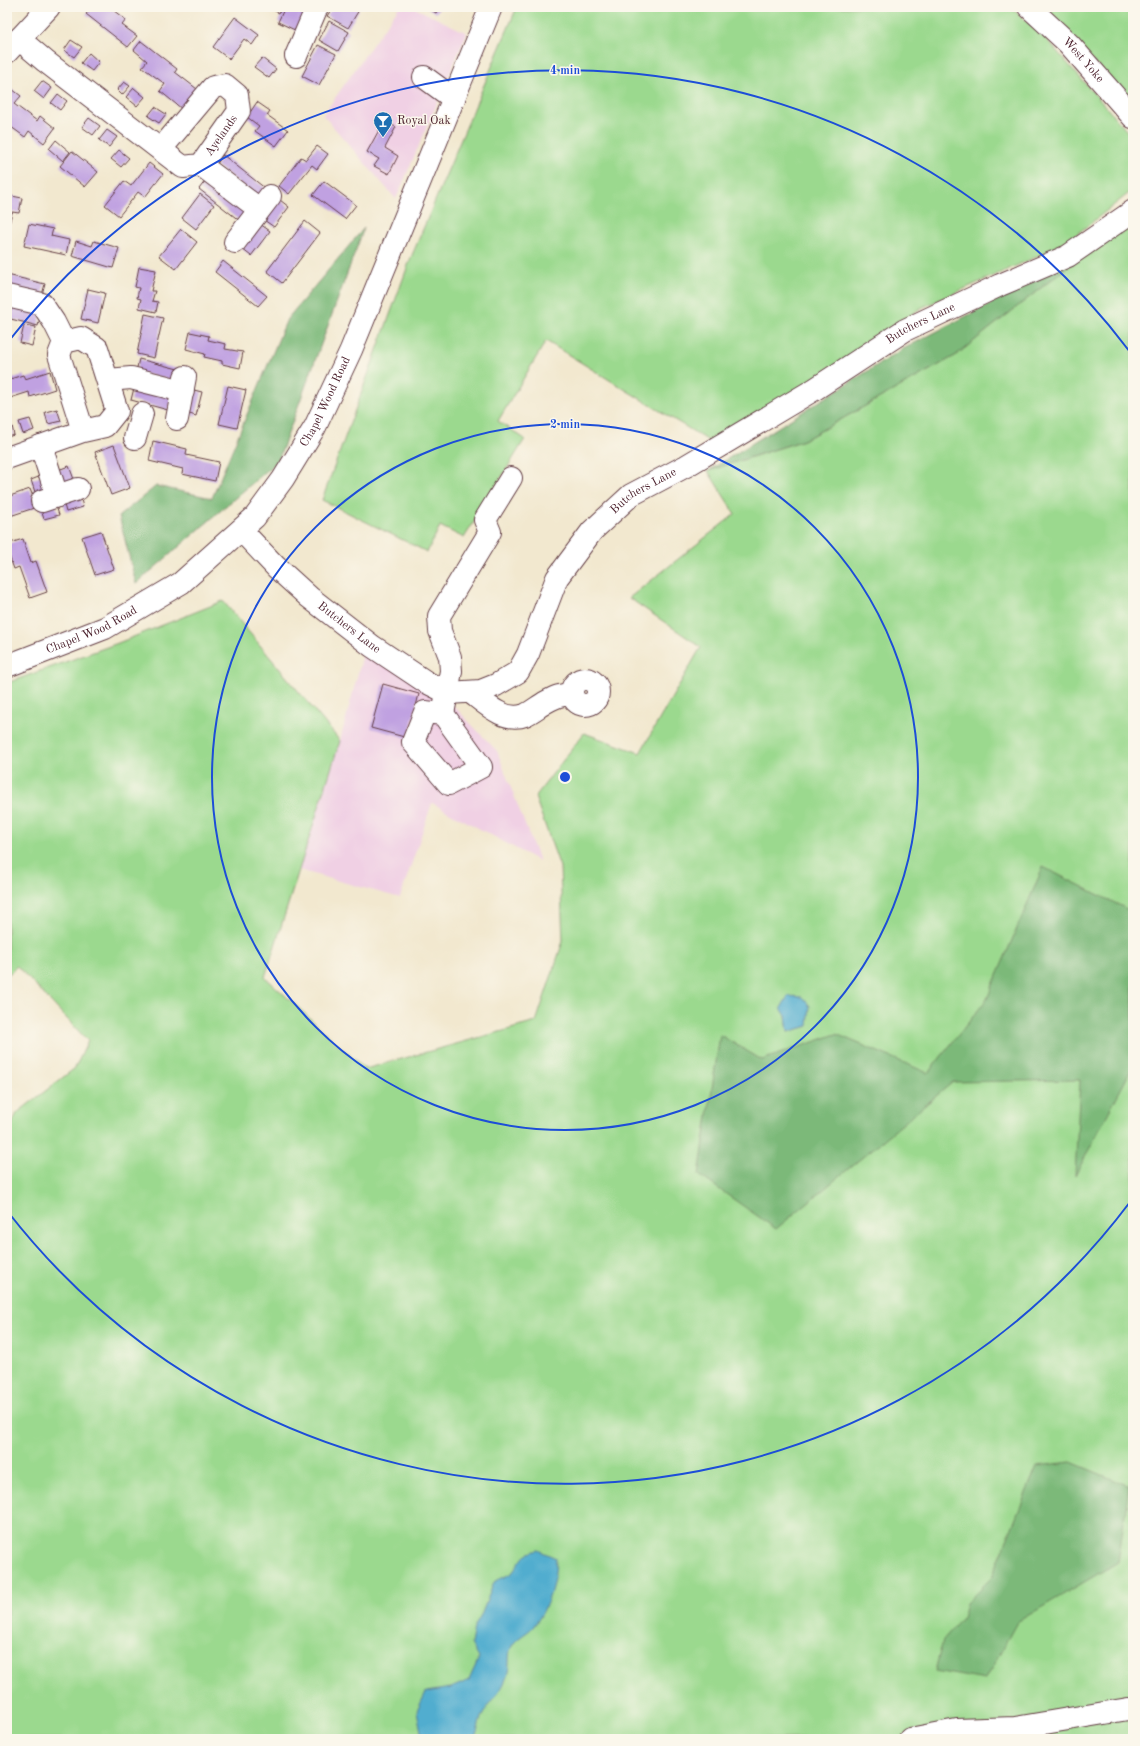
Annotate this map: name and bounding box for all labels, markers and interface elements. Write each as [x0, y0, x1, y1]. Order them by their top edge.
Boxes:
street label: West Yoke [1060, 35, 1106, 85]
text: 4 min [550, 65, 580, 77]
bar icon: Royal Oak [372, 110, 394, 138]
street label: Ayelands [203, 113, 240, 158]
place label: Royal Oak [397, 115, 451, 127]
street label: Butchers Lane [884, 301, 957, 347]
street label: Chapel Wood Road [298, 355, 353, 449]
text: 2 min [550, 419, 580, 431]
street label: Butchers Lane [609, 466, 679, 516]
street label: Butchers Lane [315, 600, 383, 656]
street label: Chapel Wood Road [45, 604, 139, 656]
centre of rings [558, 770, 572, 784]

